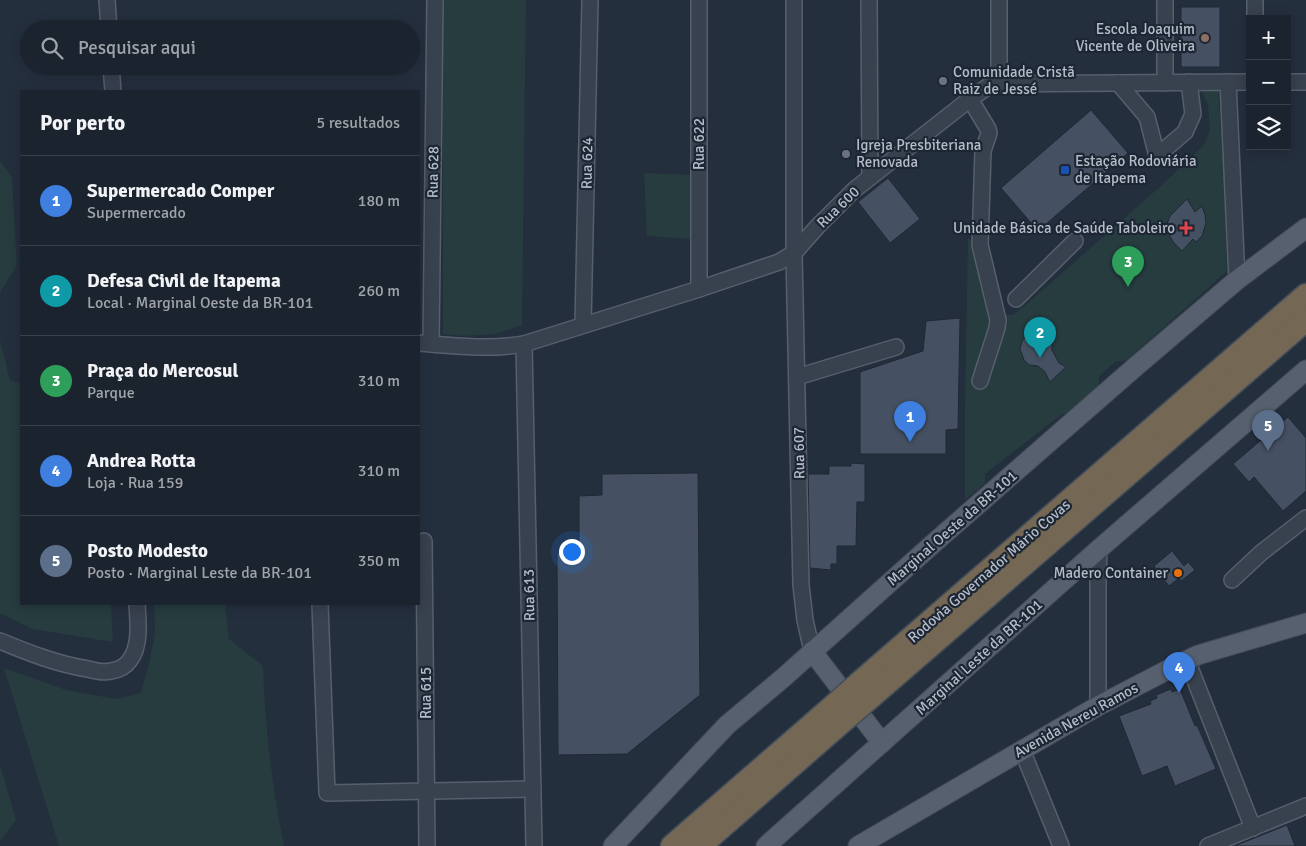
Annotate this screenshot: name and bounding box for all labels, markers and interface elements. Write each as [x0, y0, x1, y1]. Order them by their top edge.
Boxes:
map controls [1246, 15, 1291, 150]
button: + [1246, 15, 1291, 60]
search box [20, 20, 420, 75]
place label: Escola Joaquim Vicente de Oliveira [1076, 20, 1195, 55]
marker: Escola Joaquim Vicente de Oliveira [1199, 32, 1211, 44]
icon: search [38, 34, 66, 62]
text: Pesquisar aqui [78, 36, 196, 60]
button: − [1246, 60, 1291, 105]
place label: Comunidade Cristã Raiz de Jessé [953, 63, 1075, 98]
marker: Comunidade Cristã Raiz de Jessé [937, 75, 949, 87]
button: layers [1246, 105, 1291, 150]
text: Por perto [40, 110, 125, 136]
text: 5 resultados [317, 113, 400, 133]
street label: Rua 622 [690, 118, 708, 170]
place label: Igreja Presbiteriana Renovada [856, 136, 981, 171]
street label: Rua 624 [578, 137, 596, 189]
street label: Rua 628 [424, 146, 442, 198]
marker: Igreja Presbiteriana Renovada [840, 148, 852, 160]
place label: Estação Rodoviária de Itapema [1075, 152, 1197, 187]
marker: Estação Rodoviária de Itapema [1059, 164, 1071, 176]
text: Supermercado Comper [87, 179, 274, 203]
street label: Rua 600 [813, 182, 863, 232]
text: 1 [52, 191, 60, 211]
text: 180 m [358, 191, 400, 211]
text: Supermercado [87, 203, 186, 223]
place label: Unidade Básica de Saúde Taboleiro [953, 219, 1175, 237]
marker: Unidade Básica de Saúde Taboleiro [1179, 221, 1193, 235]
pin: 3 [1112, 246, 1144, 287]
text: Defesa Civil de Itapema [87, 269, 281, 293]
text: 2 [52, 281, 60, 301]
text: 260 m [358, 281, 400, 301]
text: Local · Marginal Oeste da BR-101 [87, 293, 313, 313]
pin: 2 [1024, 317, 1056, 358]
text: Praça do Mercosul [87, 359, 238, 383]
text: 3 [52, 371, 60, 391]
text: 310 m [358, 371, 400, 391]
text: Parque [87, 383, 135, 403]
pin: 1 [894, 401, 926, 442]
pin: 5 [1252, 410, 1284, 451]
street label: Rua 607 [790, 427, 808, 479]
text: Andrea Rotta [87, 449, 196, 473]
text: 4 [52, 461, 60, 481]
text: 310 m [358, 461, 400, 481]
street label: Marginal Oeste da BR-101 [883, 467, 1021, 589]
text: Loja · Rua 159 [87, 473, 183, 493]
street label: Rodovia Governador Mário Covas [904, 495, 1074, 646]
text: Posto Modesto [87, 539, 208, 563]
your location [559, 539, 585, 565]
text: 5 [52, 551, 60, 571]
text: 350 m [358, 551, 400, 571]
text: Posto · Marginal Leste da BR-101 [87, 563, 312, 583]
place label: Madero Container [1053, 564, 1168, 582]
marker: Madero Container [1172, 567, 1184, 579]
street label: Rua 613 [520, 569, 538, 621]
street label: Marginal Leste da BR-101 [912, 595, 1046, 719]
pin: 4 [1163, 652, 1195, 693]
street label: Rua 615 [417, 667, 435, 719]
street label: Avenida Nereu Ramos [1011, 678, 1142, 762]

